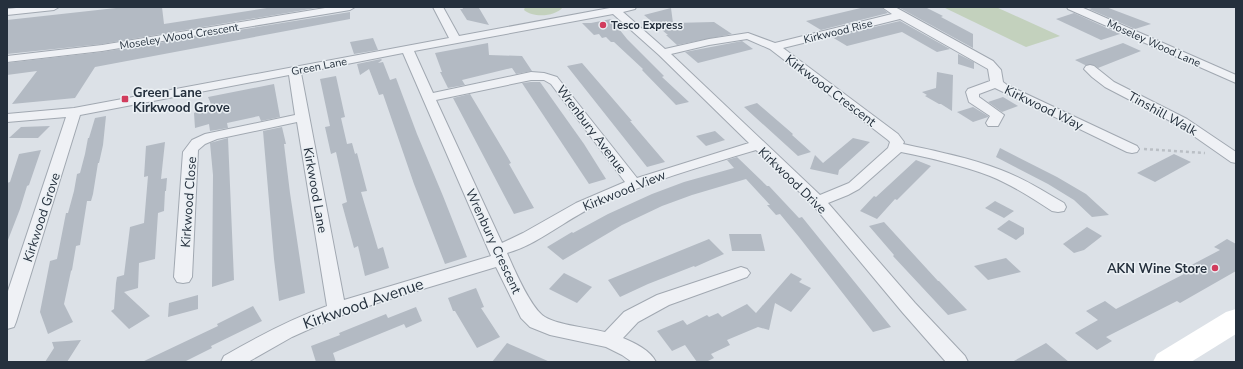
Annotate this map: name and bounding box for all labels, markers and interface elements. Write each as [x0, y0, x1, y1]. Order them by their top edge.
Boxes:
street label: Kirkwood Rise [802, 16, 874, 47]
street label: Moseley Wood Lane [1105, 16, 1203, 71]
place label: Tesco Express [611, 18, 683, 33]
street label: Moseley Wood Crescent [118, 20, 240, 53]
marker: Tesco Express [598, 20, 608, 30]
street label: Kirkwood Crescent [781, 51, 880, 131]
street label: Green Lane [290, 54, 348, 79]
street label: Kirkwood Way [1001, 81, 1086, 135]
street label: Wrenbury Avenue [552, 82, 631, 178]
place label: Green Lane Kirkwood Grove [133, 84, 230, 117]
street label: Tinshill Walk [1125, 87, 1201, 141]
marker: Green Lane Kirkwood Grove [120, 94, 130, 104]
street label: Kirkwood Drive [754, 143, 831, 218]
street label: Kirkwood Lane [299, 146, 331, 234]
street label: Kirkwood Close [177, 156, 201, 248]
street label: Kirkwood View [580, 166, 669, 216]
street label: Kirkwood Grove [19, 170, 65, 264]
street label: Wrenbury Crescent [461, 186, 525, 297]
place label: AKN Wine Store [1107, 260, 1207, 278]
marker: AKN Wine Store [1210, 263, 1220, 273]
street label: Kirkwood Avenue [300, 273, 427, 335]

